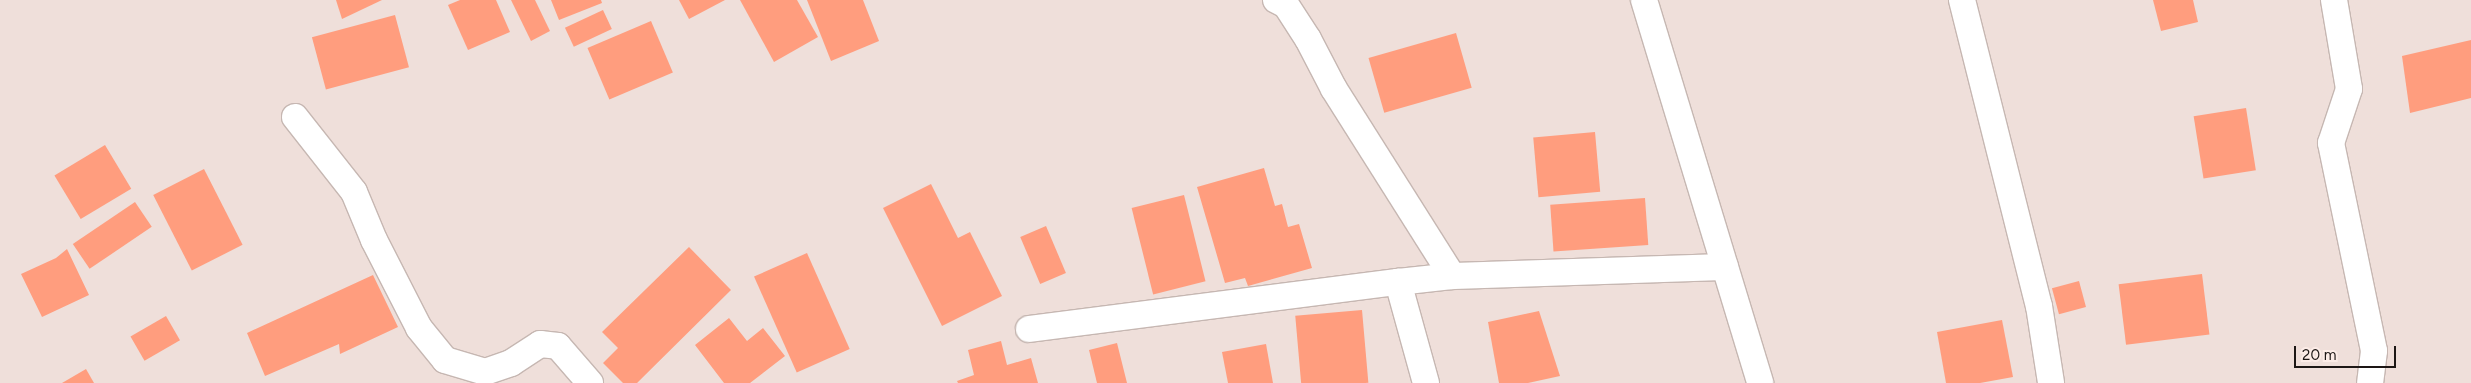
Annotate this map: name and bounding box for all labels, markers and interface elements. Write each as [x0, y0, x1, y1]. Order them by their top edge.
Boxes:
scale bar [2296, 336, 2398, 368]
text: 20 m [2302, 346, 2336, 364]

